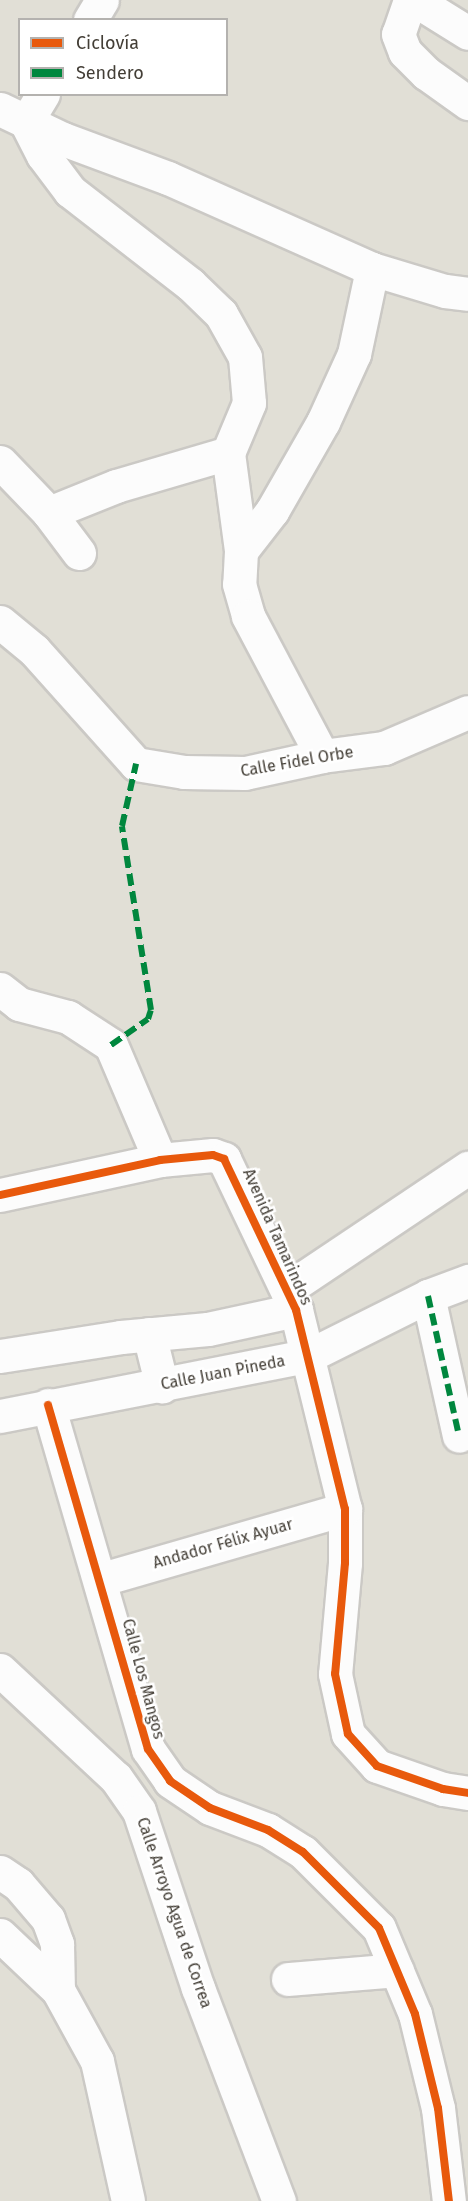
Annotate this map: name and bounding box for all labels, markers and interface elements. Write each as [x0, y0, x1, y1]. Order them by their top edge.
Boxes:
legend [18, 18, 228, 96]
text: Ciclovía [76, 32, 139, 54]
text: Sendero [76, 62, 144, 84]
street label: Calle Fidel Orbe [239, 743, 355, 781]
street label: Avenida Tamarindos [238, 1166, 316, 1308]
street label: Calle Juan Pineda [159, 1352, 287, 1394]
street label: Andador Félix Ayuar [151, 1515, 295, 1573]
street label: Calle Los Mangos [118, 1617, 168, 1741]
street label: Calle Arroyo Agua de Correa [132, 1815, 216, 2011]

